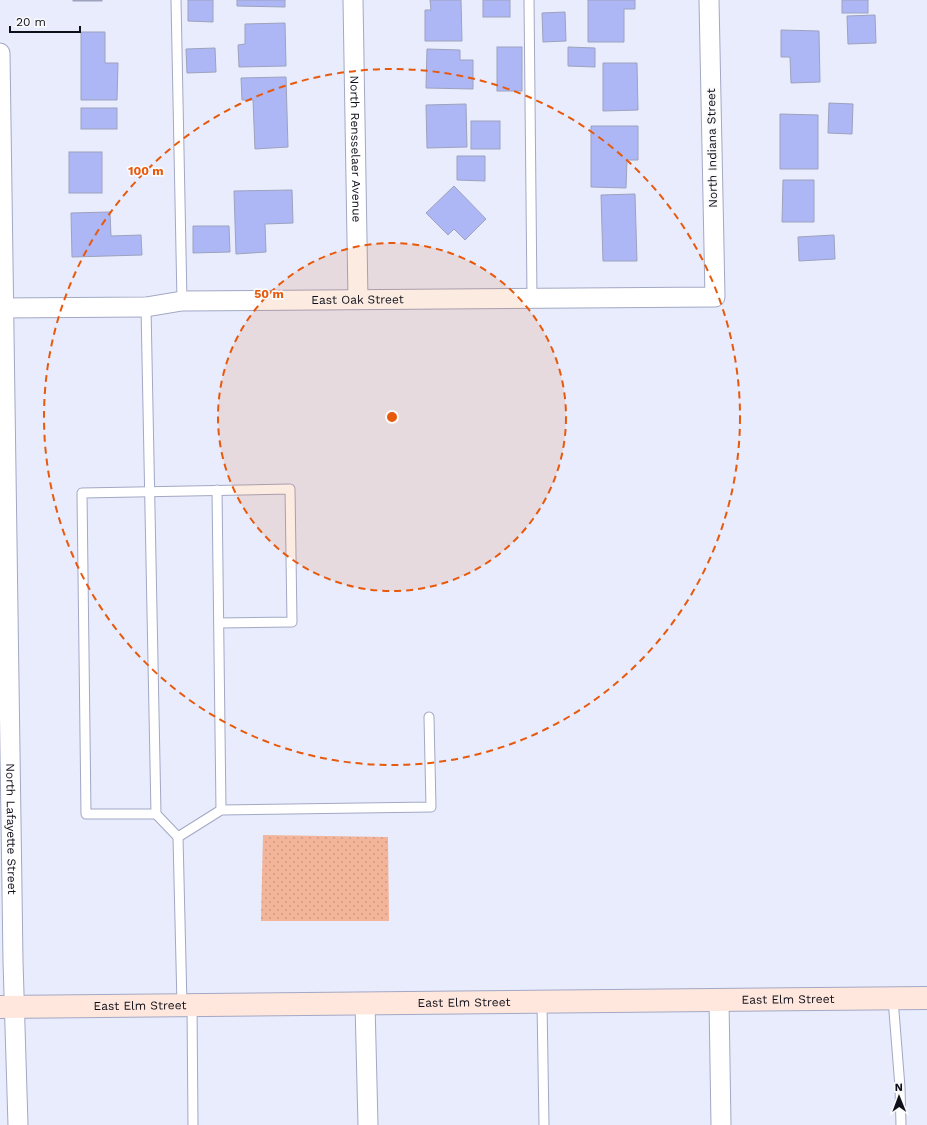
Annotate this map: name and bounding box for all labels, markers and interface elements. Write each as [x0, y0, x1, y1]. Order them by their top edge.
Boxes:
scale bar [10, 8, 80, 34]
text: 20 m [16, 15, 46, 29]
street label: North Rensselaer Avenue [347, 75, 364, 223]
street label: North Indiana Street [704, 88, 720, 208]
text: 100 m [128, 164, 164, 178]
text: 50 m [254, 287, 284, 301]
street label: East Oak Street [311, 292, 404, 307]
centre of rings [385, 410, 399, 424]
street label: North Lafayette Street [3, 763, 19, 895]
street label: East Elm Street [741, 992, 835, 1007]
street label: East Elm Street [417, 995, 511, 1010]
street label: East Elm Street [93, 998, 187, 1013]
north arrow [879, 1077, 919, 1117]
text: N [895, 1081, 903, 1094]

